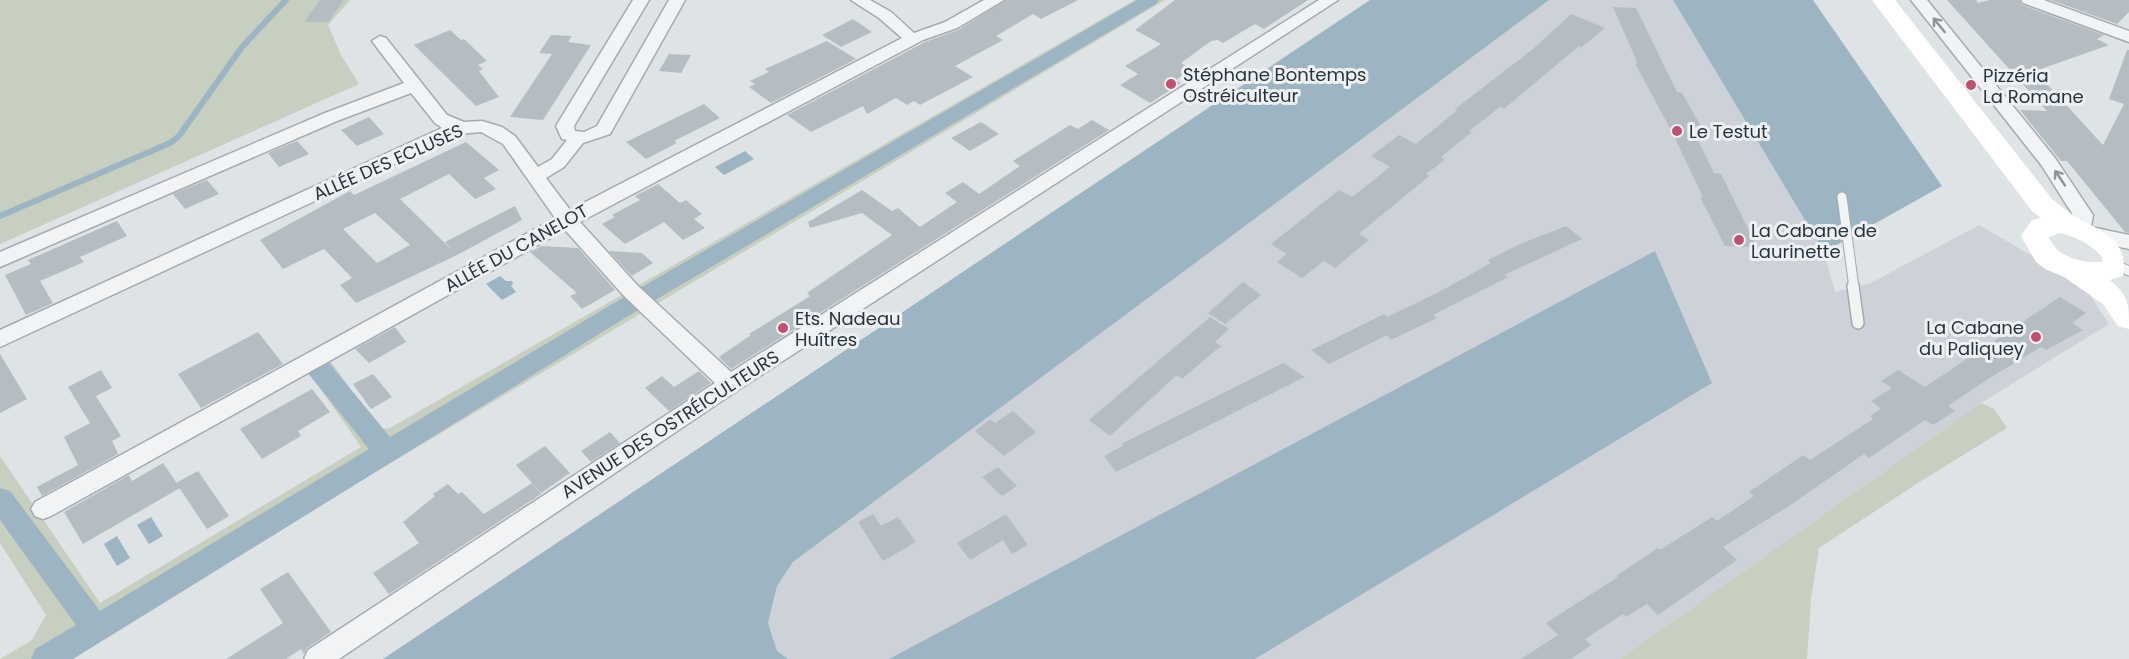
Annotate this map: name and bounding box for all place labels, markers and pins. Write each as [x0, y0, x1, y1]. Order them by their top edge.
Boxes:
place label: Stéphane Bontemps Ostréiculteur [1183, 62, 1367, 108]
place label: Pizzéria La Romane [1983, 63, 2084, 109]
marker: Stéphane Bontemps Ostréiculteur [1164, 77, 1178, 91]
marker: Pizzéria La Romane [1964, 78, 1978, 92]
place label: Le Testut [1689, 119, 1768, 144]
marker: Le Testut [1670, 124, 1684, 138]
place label: La Cabane de Laurinette [1751, 218, 1877, 264]
marker: La Cabane de Laurinette [1732, 233, 1746, 247]
place label: Ets. Nadeau Huîtres [795, 306, 901, 352]
place label: La Cabane du Paliquey [1919, 315, 2024, 361]
marker: Ets. Nadeau Huîtres [776, 321, 790, 335]
marker: La Cabane du Paliquey [2029, 330, 2043, 344]

